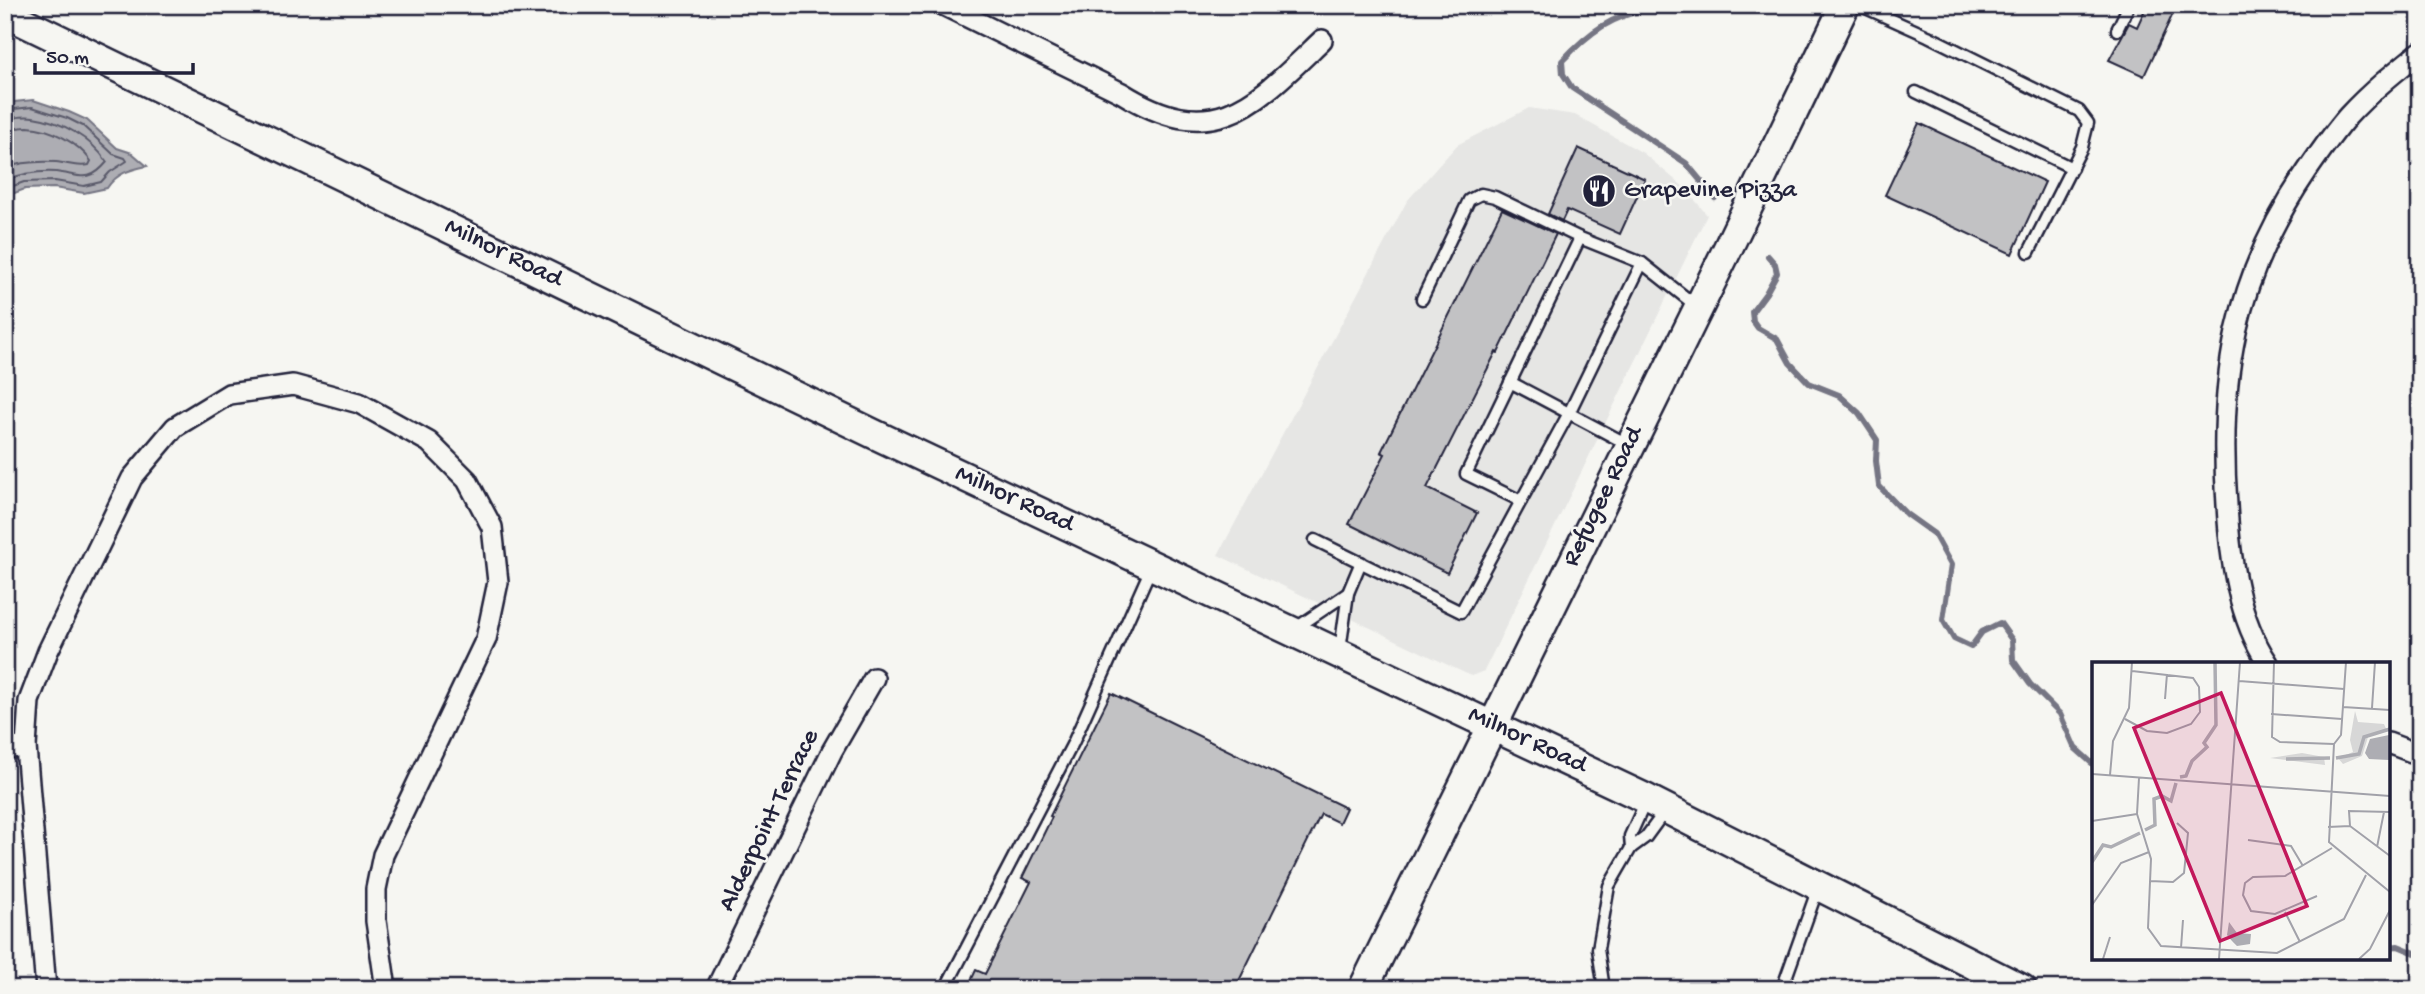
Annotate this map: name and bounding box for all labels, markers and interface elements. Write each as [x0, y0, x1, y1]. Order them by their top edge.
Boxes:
scale bar [35, 32, 192, 76]
text: 50 m [46, 47, 89, 72]
restaurant icon: Grapevine Pizza [1580, 172, 1618, 210]
place label: Grapevine Pizza [1624, 176, 1798, 207]
street label: Milnor Road [439, 212, 569, 297]
street label: Refugee Road [1557, 420, 1652, 572]
street label: Milnor Road [950, 459, 1080, 542]
inset map [2092, 662, 2390, 959]
street label: Milnor Road [1463, 700, 1593, 783]
street label: Alderpoint Terrace [713, 724, 828, 917]

